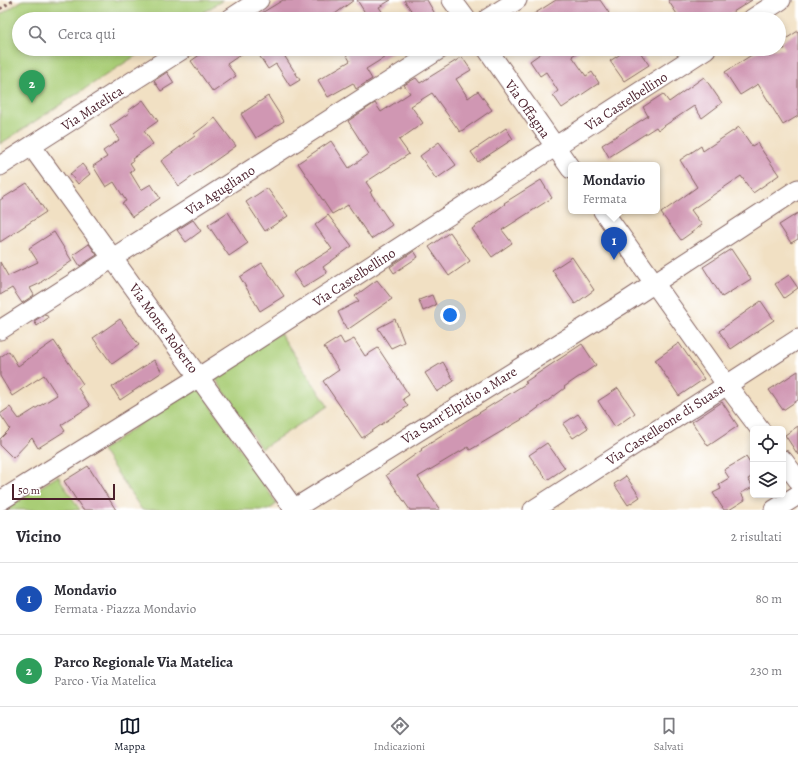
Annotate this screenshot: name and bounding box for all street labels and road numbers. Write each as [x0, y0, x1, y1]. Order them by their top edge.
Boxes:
street label: Via Castelbellino [580, 67, 671, 136]
street label: Via Offagna [500, 75, 555, 143]
street label: Via Matelica [57, 81, 127, 136]
street label: Via Agugliano [181, 161, 259, 221]
street label: Via Castelbellino [308, 243, 399, 312]
street label: Via Monte Roberto [124, 279, 203, 377]
street label: Via Sant'Elpidio a Mare [397, 362, 521, 449]
street label: Via Castelleone di Suasa [602, 379, 729, 470]

